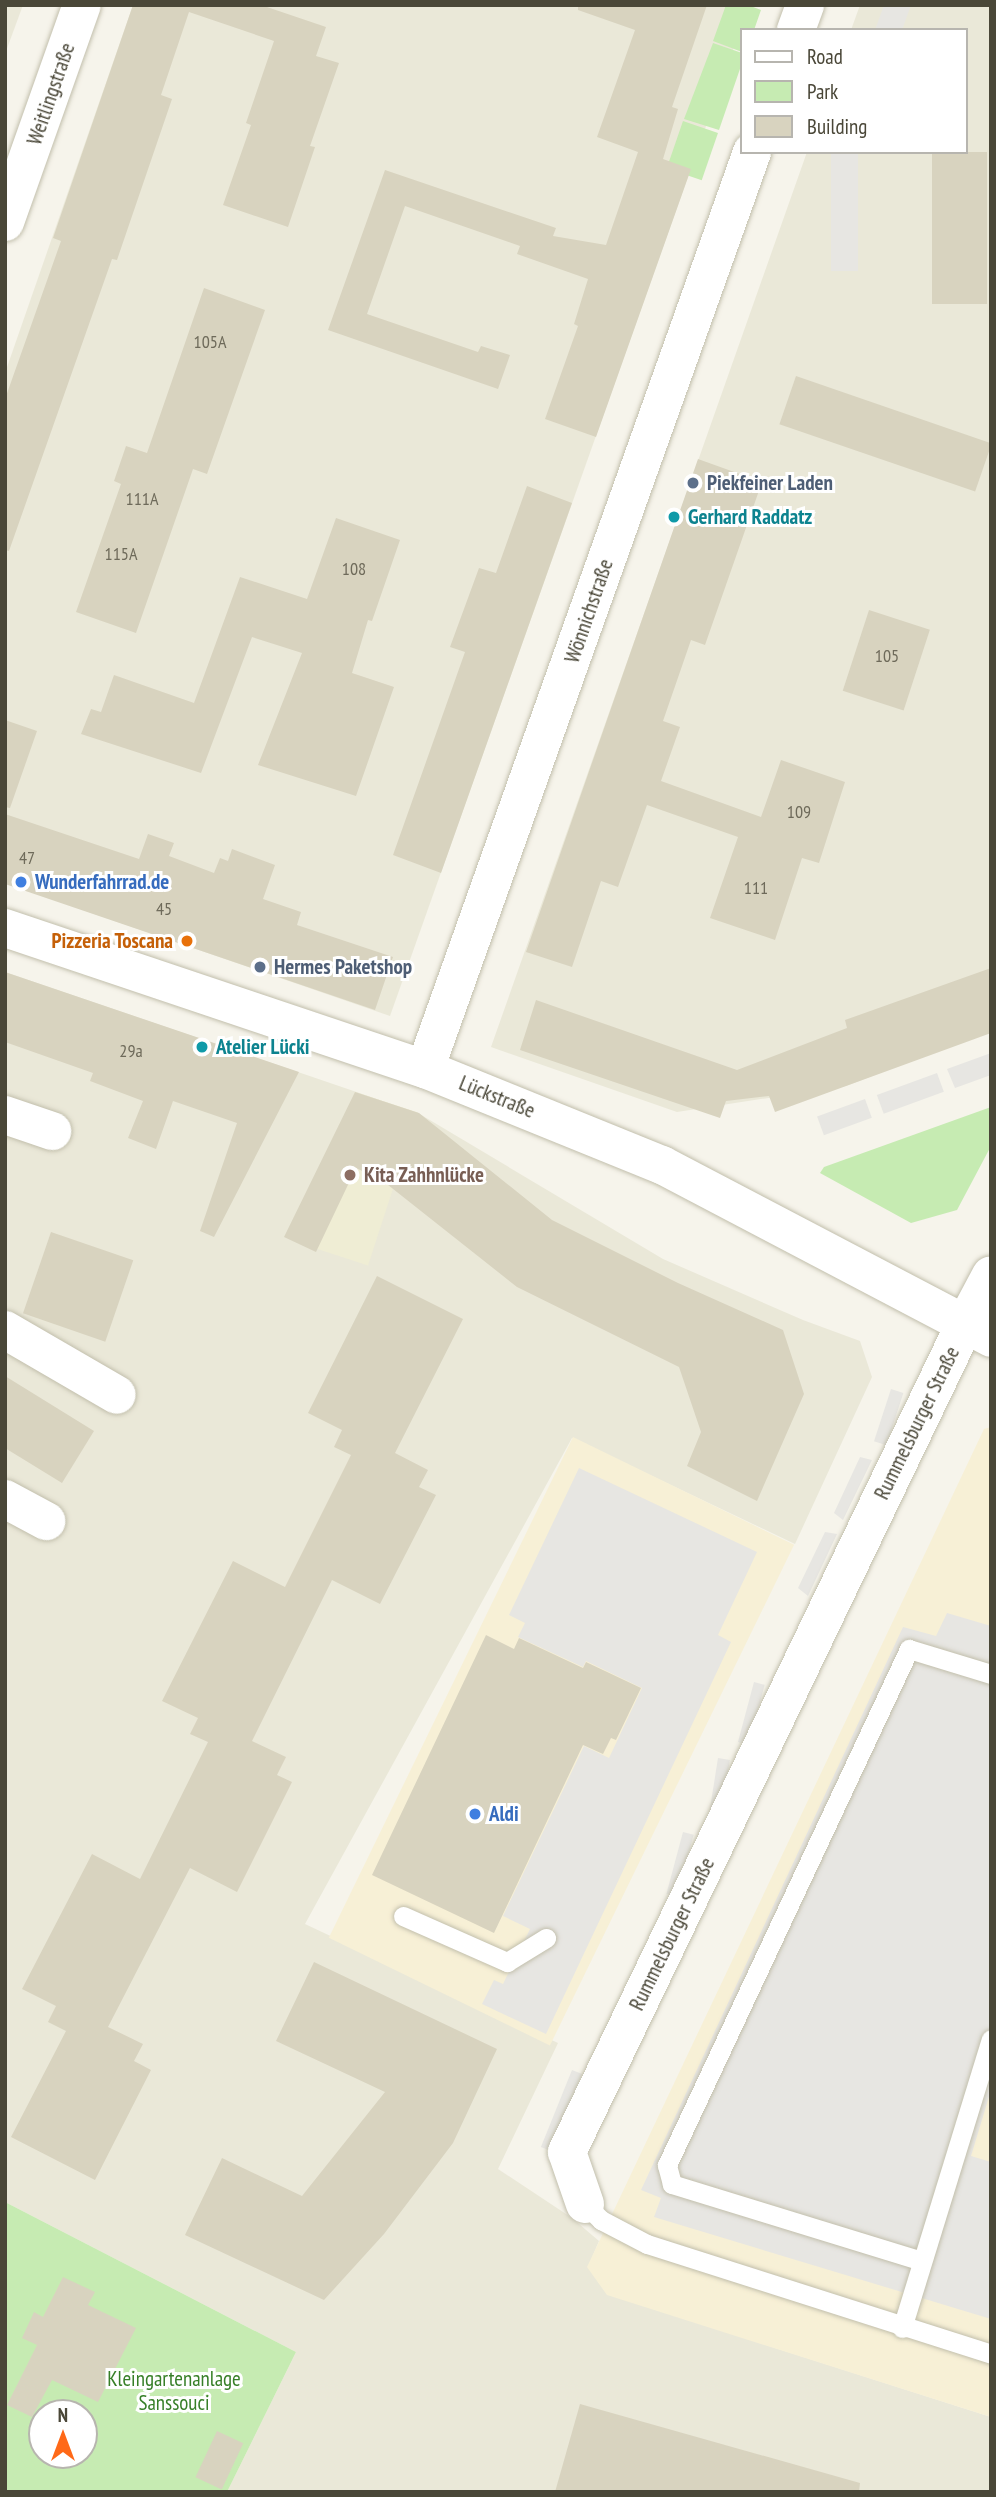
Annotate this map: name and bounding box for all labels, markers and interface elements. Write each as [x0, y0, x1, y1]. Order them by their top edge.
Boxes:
legend [740, 28, 968, 154]
street label: Weitlingstraße [22, 40, 80, 148]
text: Road [807, 43, 843, 70]
text: Park [807, 78, 838, 105]
text: Building [807, 113, 867, 140]
house number: 105A [194, 331, 226, 353]
place label: Piekfeiner Laden [707, 470, 833, 496]
marker: Piekfeiner Laden [685, 475, 701, 491]
house number: 111A [126, 488, 158, 510]
place label: Gerhard Raddatz [688, 504, 812, 530]
marker: Gerhard Raddatz [666, 509, 682, 525]
house number: 115A [105, 543, 137, 565]
street label: Wönnichstraße [559, 556, 619, 666]
house number: 108 [342, 558, 366, 580]
house number: 105 [875, 645, 899, 667]
house number: 109 [787, 801, 811, 823]
house number: 47 [19, 847, 35, 869]
place label: Wunderfahrrad.de [35, 869, 169, 895]
marker: Wunderfahrrad.de [13, 874, 29, 890]
house number: 111 [744, 877, 768, 899]
house number: 45 [156, 898, 172, 920]
place label: Pizzeria Toscana [51, 928, 173, 954]
marker: Pizzeria Toscana [179, 933, 195, 949]
place label: Hermes Paketshop [274, 954, 412, 980]
marker: Hermes Paketshop [252, 959, 268, 975]
place label: Atelier Lücki [216, 1034, 310, 1060]
marker: Atelier Lücki [194, 1039, 210, 1055]
house number: 29a [119, 1040, 143, 1062]
street label: Lückstraße [455, 1070, 539, 1124]
place label: Kita Zahhnlücke [364, 1162, 484, 1188]
marker: Kita Zahhnlücke [342, 1167, 358, 1183]
street label: Rummelsburger Straße [869, 1342, 965, 1504]
place label: Aldi [489, 1801, 519, 1827]
marker: Aldi [467, 1806, 483, 1822]
street label: Rummelsburger Straße [624, 1853, 720, 2015]
park label: Kleingartenanlage Sanssouci [107, 2366, 241, 2416]
north arrow [28, 2399, 98, 2469]
text: N [58, 2403, 68, 2427]

